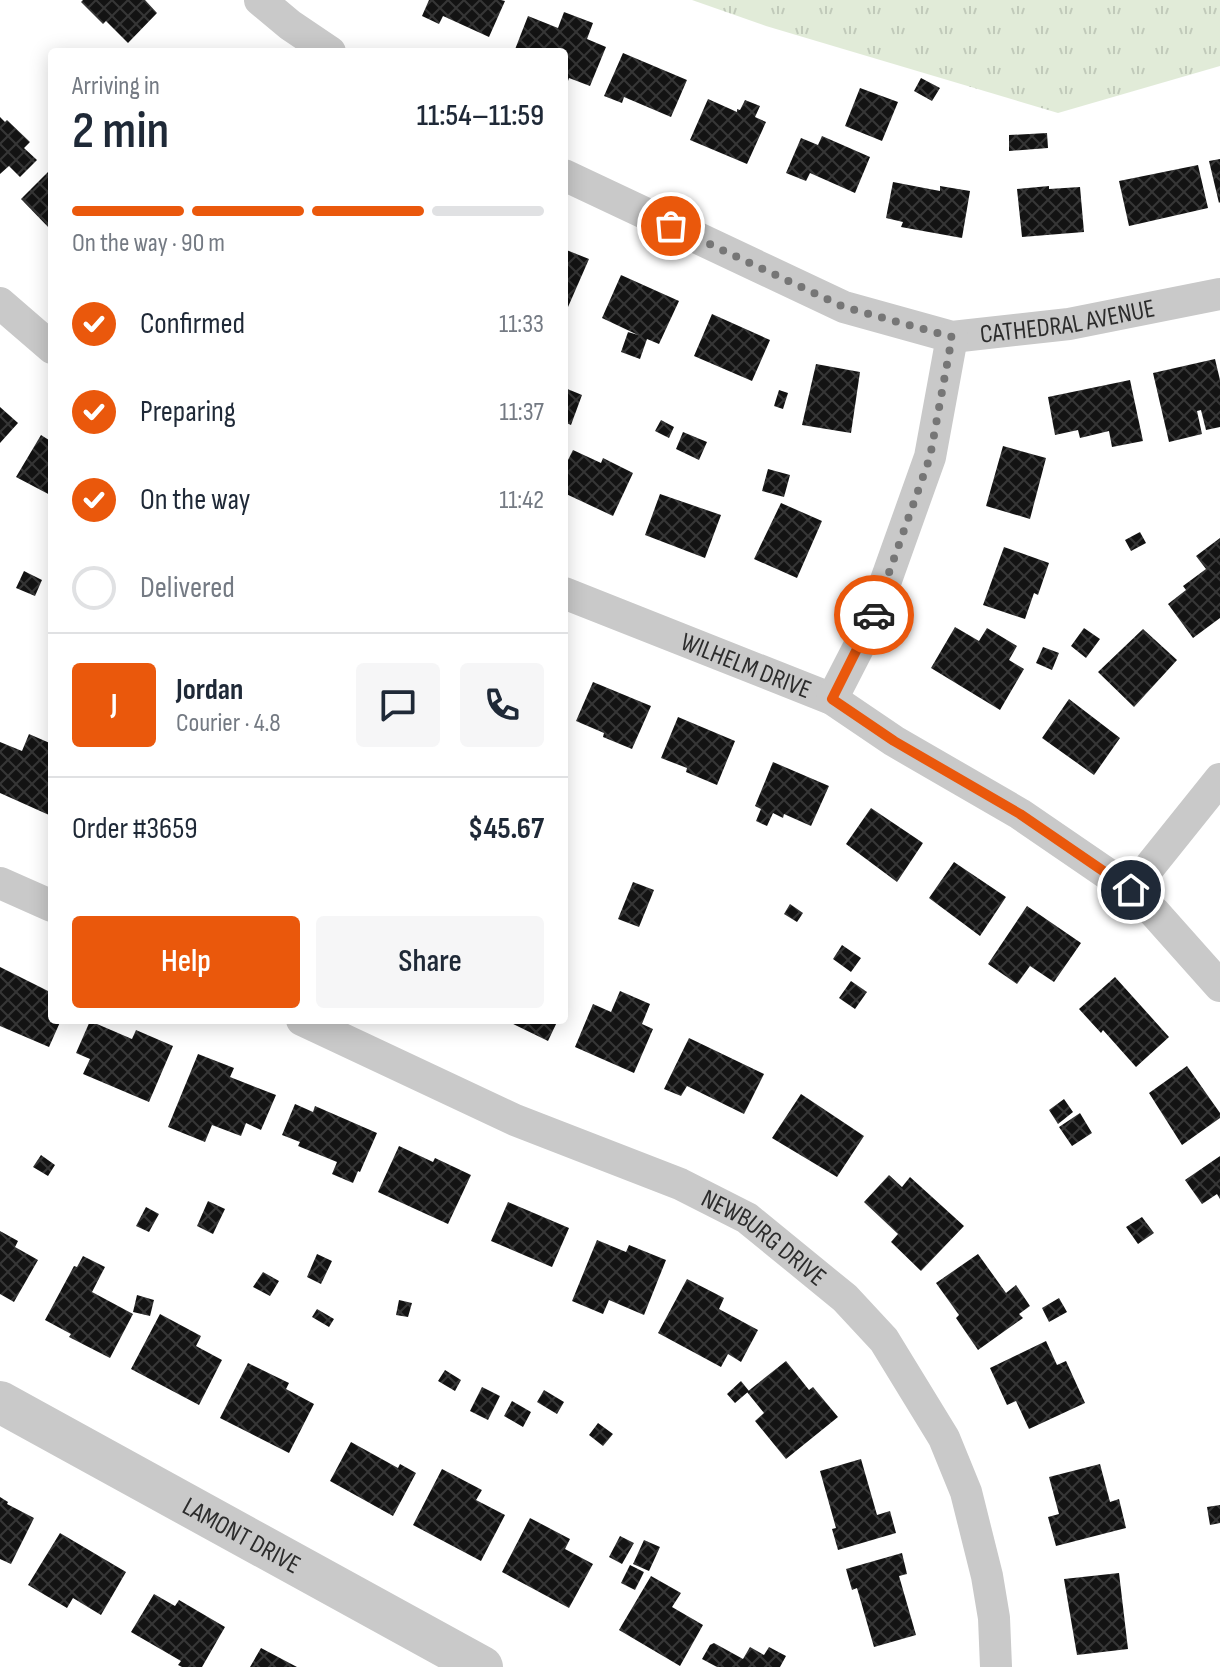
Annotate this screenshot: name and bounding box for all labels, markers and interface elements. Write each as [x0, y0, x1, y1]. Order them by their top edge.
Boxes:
text: Arriving in [72, 71, 160, 102]
text: 11:54–11:59 [417, 98, 544, 134]
text: 2 min [72, 100, 169, 163]
pin [637, 192, 705, 260]
icon: bag [649, 204, 693, 248]
text: On the way · 90 m [72, 228, 225, 259]
street label: CATHEDRAL AVENUE [978, 293, 1157, 351]
icon: check [72, 302, 116, 346]
text: Confirmed [140, 306, 245, 342]
text: 11:33 [499, 309, 544, 340]
icon: check [72, 390, 116, 434]
text: Preparing [140, 394, 236, 430]
text: 11:37 [500, 397, 544, 428]
icon: check [72, 478, 116, 522]
text: On the way [140, 482, 250, 518]
text: 11:42 [499, 485, 544, 516]
text: Delivered [140, 570, 235, 606]
courier [834, 575, 914, 655]
icon: car [852, 593, 896, 637]
street label: WILHELM DRIVE [676, 627, 815, 706]
button: chat [356, 663, 440, 747]
button: phone [460, 663, 544, 747]
text: Jordan [176, 672, 243, 708]
text: J [111, 687, 117, 723]
text: Courier · 4.8 [176, 708, 281, 739]
text: Order #3659 [72, 811, 198, 847]
text: $45.67 [468, 811, 544, 847]
pin [1097, 856, 1165, 924]
icon: home [1109, 868, 1153, 912]
button: Help [72, 916, 300, 1008]
button: Share [316, 916, 544, 1008]
street label: NEWBURG DRIVE [696, 1183, 832, 1293]
street label: LAMONT DRIVE [177, 1491, 305, 1581]

